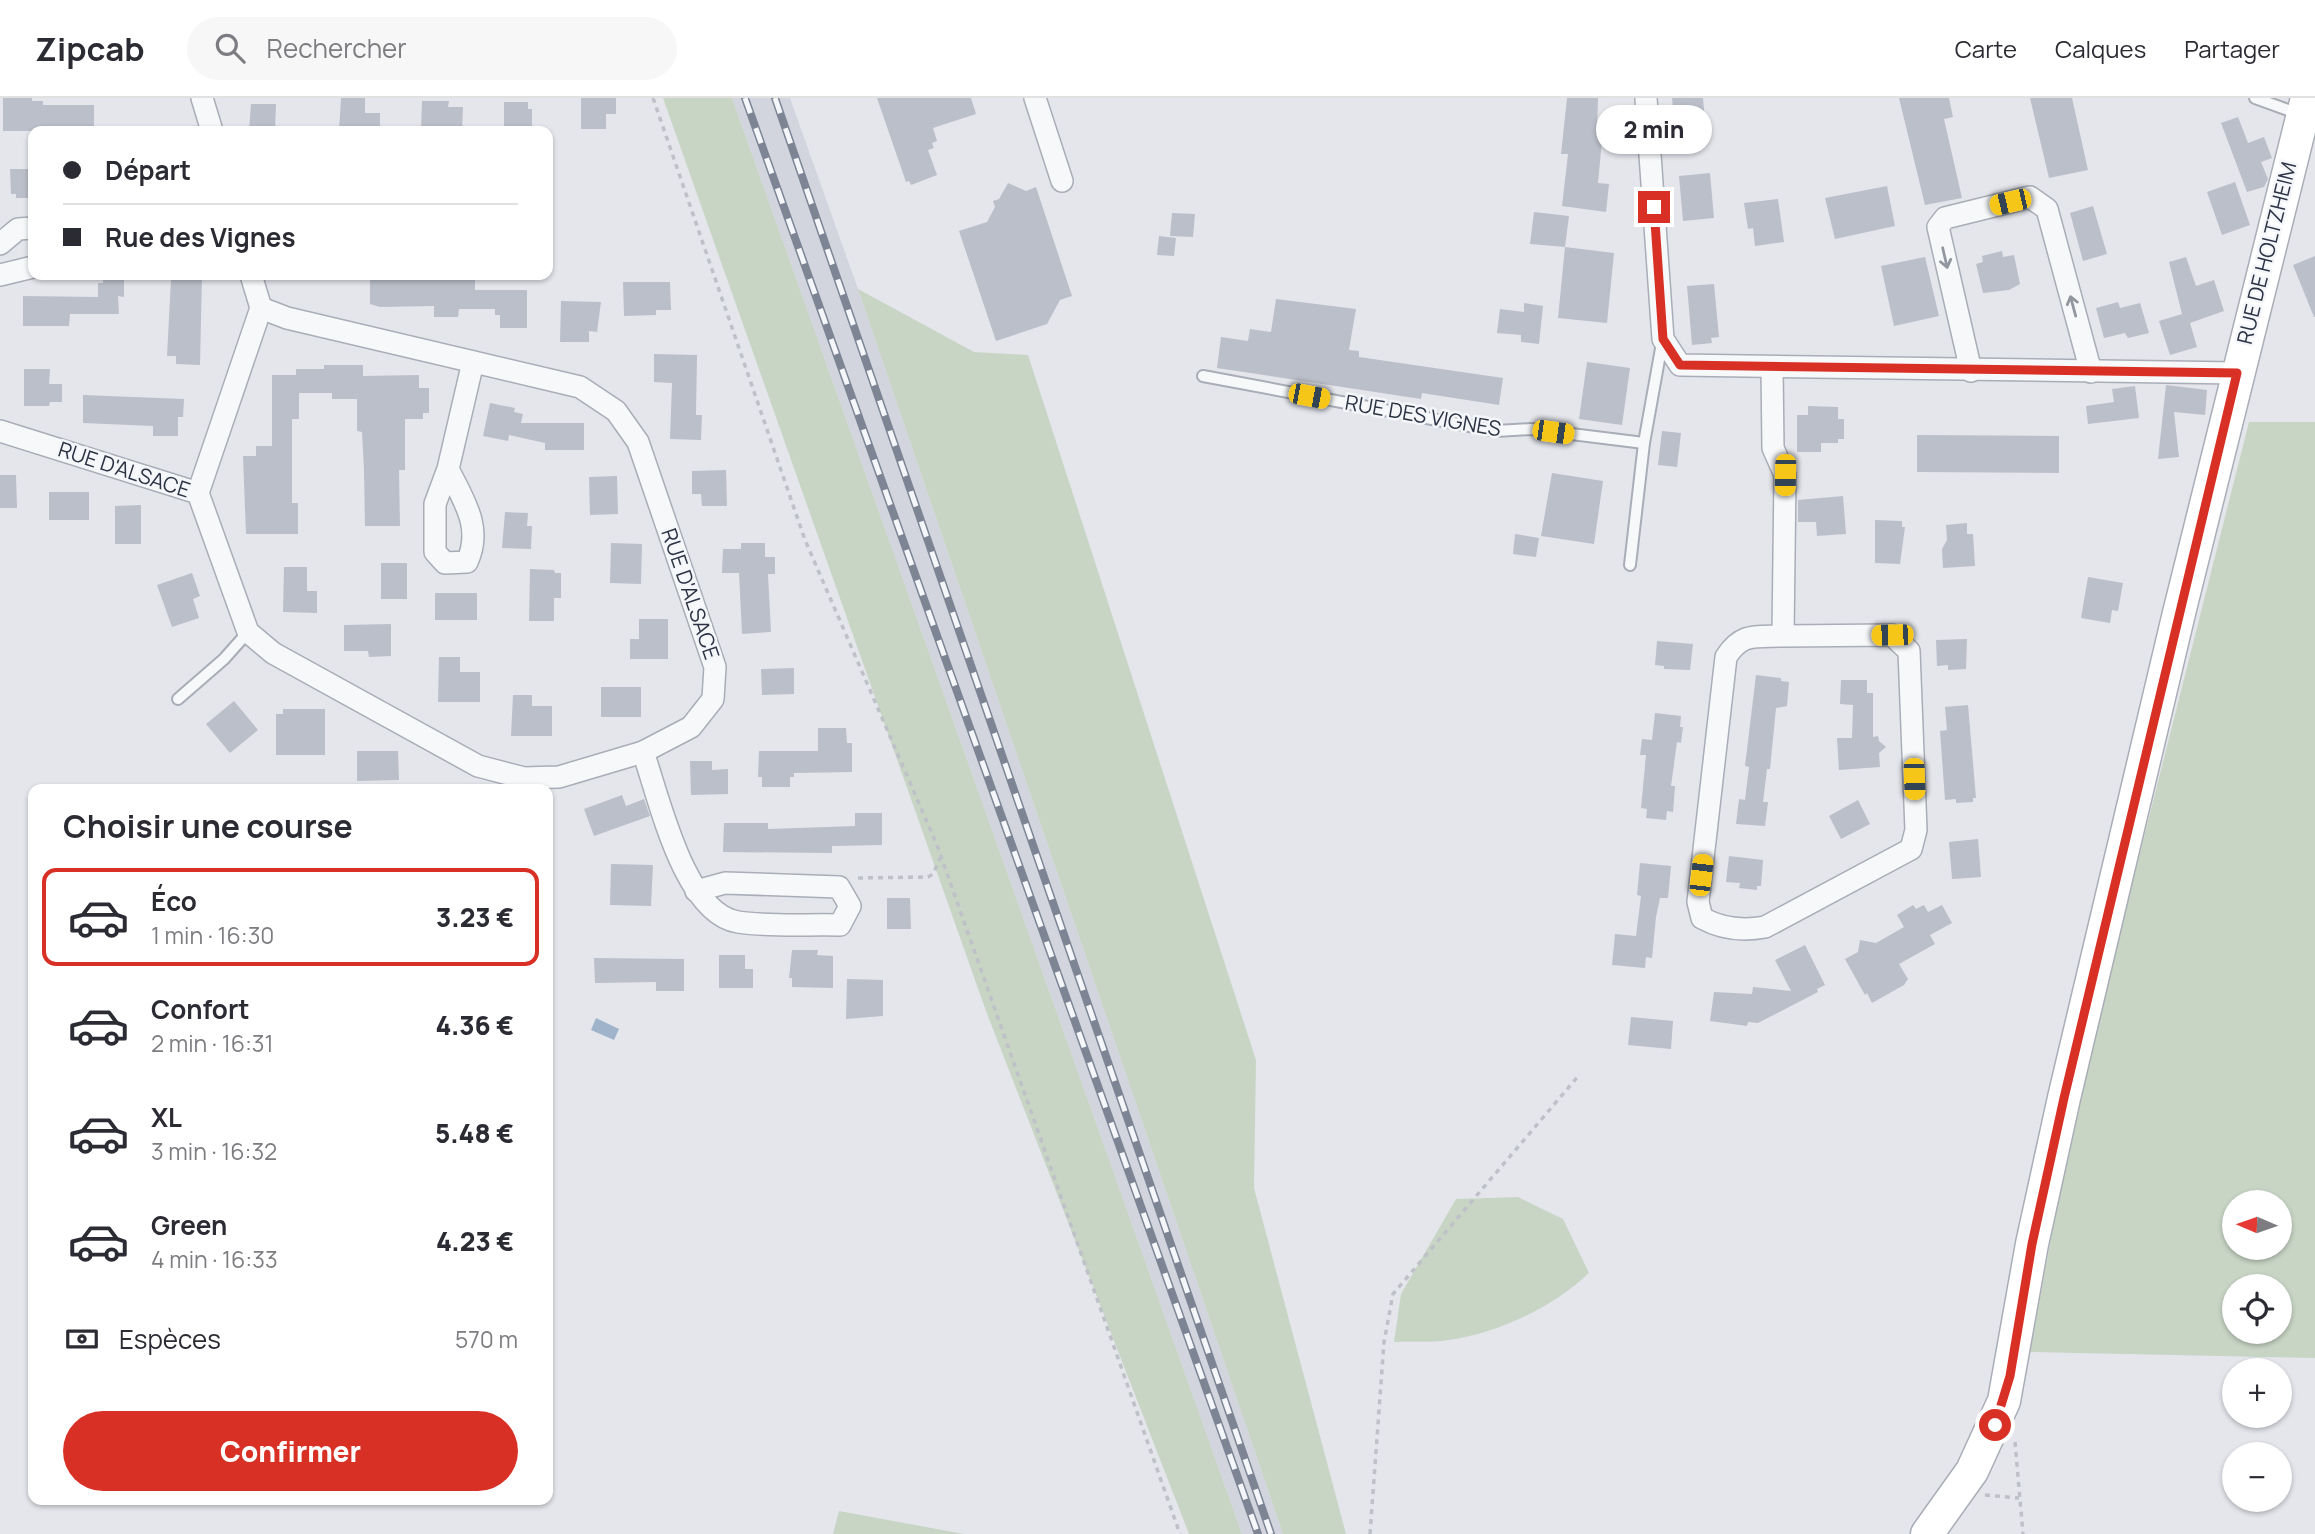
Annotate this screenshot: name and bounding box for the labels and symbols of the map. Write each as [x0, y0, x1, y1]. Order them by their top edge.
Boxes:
callout: 2 min [1596, 105, 1712, 154]
street label: RUE DE HOLTZHEIM [2230, 159, 2302, 347]
car [1988, 187, 2033, 217]
route end [1638, 191, 1670, 223]
one-way arrow [1939, 246, 1953, 269]
one-way arrow [2066, 295, 2079, 318]
car [1287, 382, 1332, 410]
street label: RUE DES VIGNES [1343, 388, 1503, 443]
car [1531, 419, 1576, 445]
street label: RUE D'ALSACE [55, 435, 194, 504]
car [1775, 454, 1796, 496]
street label: RUE D'ALSACE [655, 524, 726, 663]
car [1871, 624, 1914, 646]
car [1903, 758, 1926, 800]
car [1689, 853, 1714, 897]
north arrow [2222, 1190, 2292, 1260]
route start [1979, 1409, 2011, 1441]

